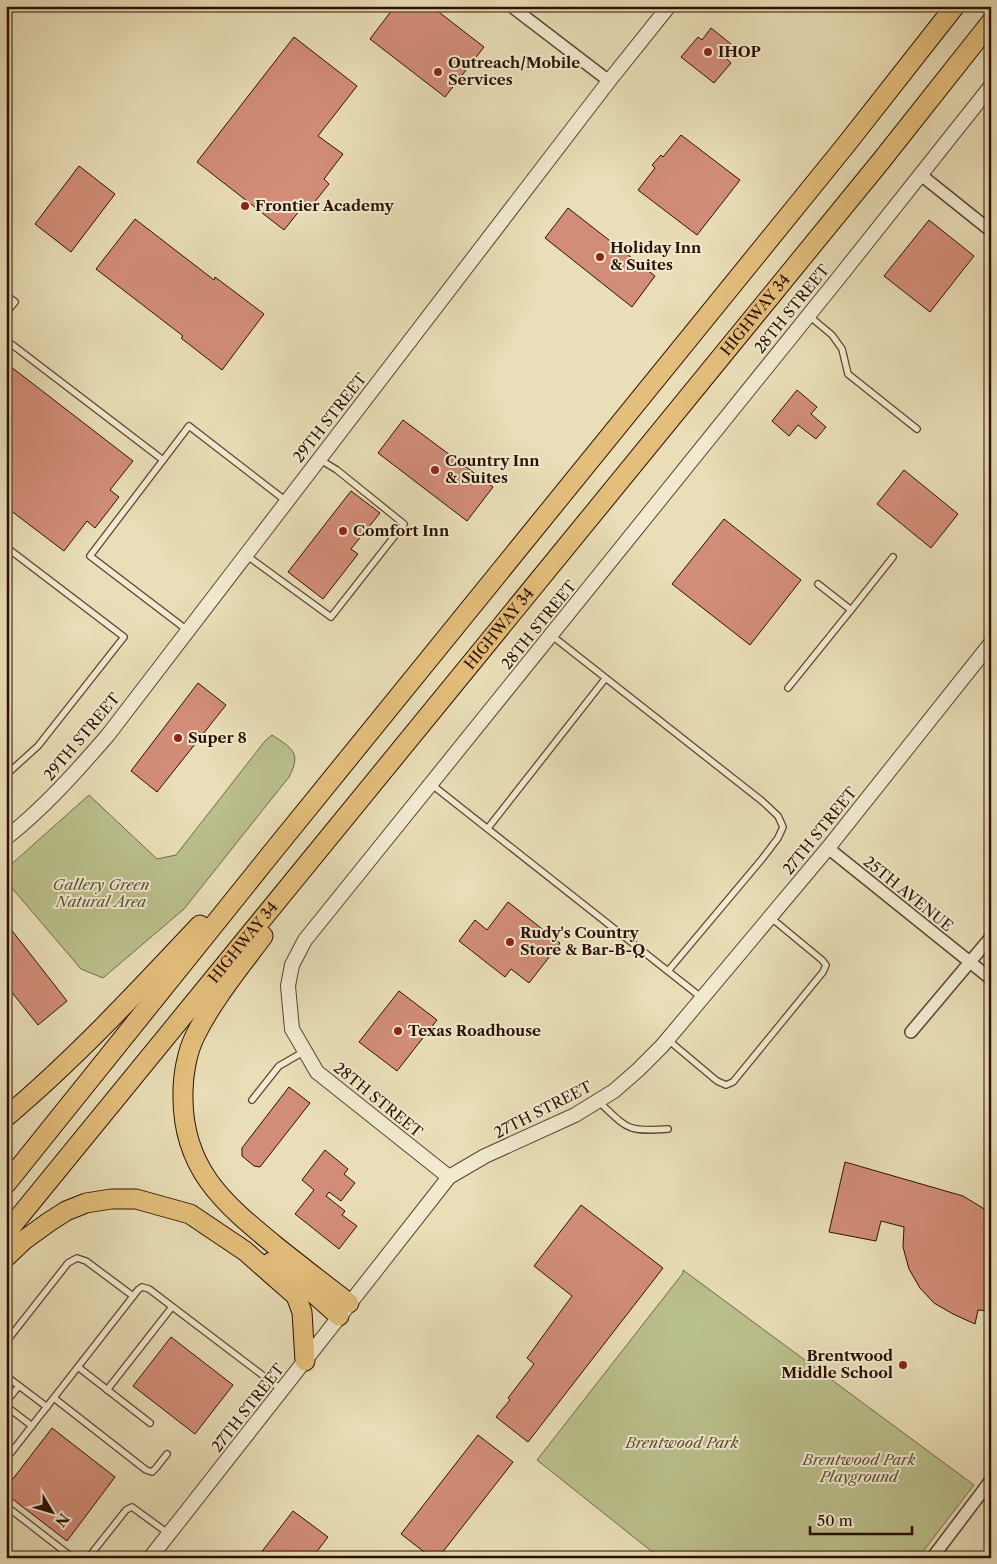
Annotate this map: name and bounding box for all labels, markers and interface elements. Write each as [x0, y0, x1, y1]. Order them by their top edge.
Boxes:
place label: IHOP [718, 42, 761, 61]
marker: IHOP [702, 46, 714, 58]
place label: Outreach/Mobile Services [448, 53, 580, 89]
marker: Outreach/Mobile Services [432, 66, 444, 78]
place label: Frontier Academy [255, 196, 395, 215]
marker: Frontier Academy [239, 200, 251, 212]
place label: Holiday Inn & Suites [610, 238, 702, 274]
marker: Holiday Inn & Suites [594, 251, 606, 263]
street label: 28TH STREET [750, 260, 834, 357]
street label: HIGHWAY 34 [716, 270, 794, 359]
street label: 29TH STREET [289, 368, 371, 466]
place label: Country Inn & Suites [445, 451, 540, 487]
marker: Country Inn & Suites [429, 464, 441, 476]
place label: Comfort Inn [353, 521, 450, 540]
marker: Comfort Inn [337, 525, 349, 537]
street label: 28TH STREET [497, 576, 581, 673]
street label: HIGHWAY 34 [460, 584, 538, 673]
street label: 29TH STREET [39, 688, 124, 784]
place label: Super 8 [188, 728, 247, 747]
marker: Super 8 [172, 732, 184, 744]
street label: 27TH STREET [778, 782, 861, 878]
street label: 25TH AVENUE [860, 852, 957, 935]
park label: Gallery Green Natural Area [52, 875, 150, 911]
street label: HIGHWAY 34 [204, 898, 282, 987]
place label: Rudy's Country Store & Bar-B-Q [520, 923, 645, 959]
marker: Rudy's Country Store & Bar-B-Q [504, 936, 516, 948]
place label: Texas Roadhouse [408, 1021, 541, 1040]
marker: Texas Roadhouse [392, 1025, 404, 1037]
street label: 28TH STREET [330, 1058, 427, 1142]
street label: 27TH STREET [491, 1076, 596, 1142]
place label: Brentwood Middle School [781, 1346, 893, 1382]
street label: 27TH STREET [207, 1359, 289, 1456]
marker: Brentwood Middle School [897, 1359, 909, 1371]
park label: Brentwood Park [625, 1433, 739, 1452]
park label: Brentwood Park Playground [802, 1450, 916, 1486]
north arrow [28, 1486, 78, 1536]
scale bar [810, 1504, 912, 1536]
text: N [51, 1510, 73, 1530]
text: 50 m [817, 1511, 853, 1530]

